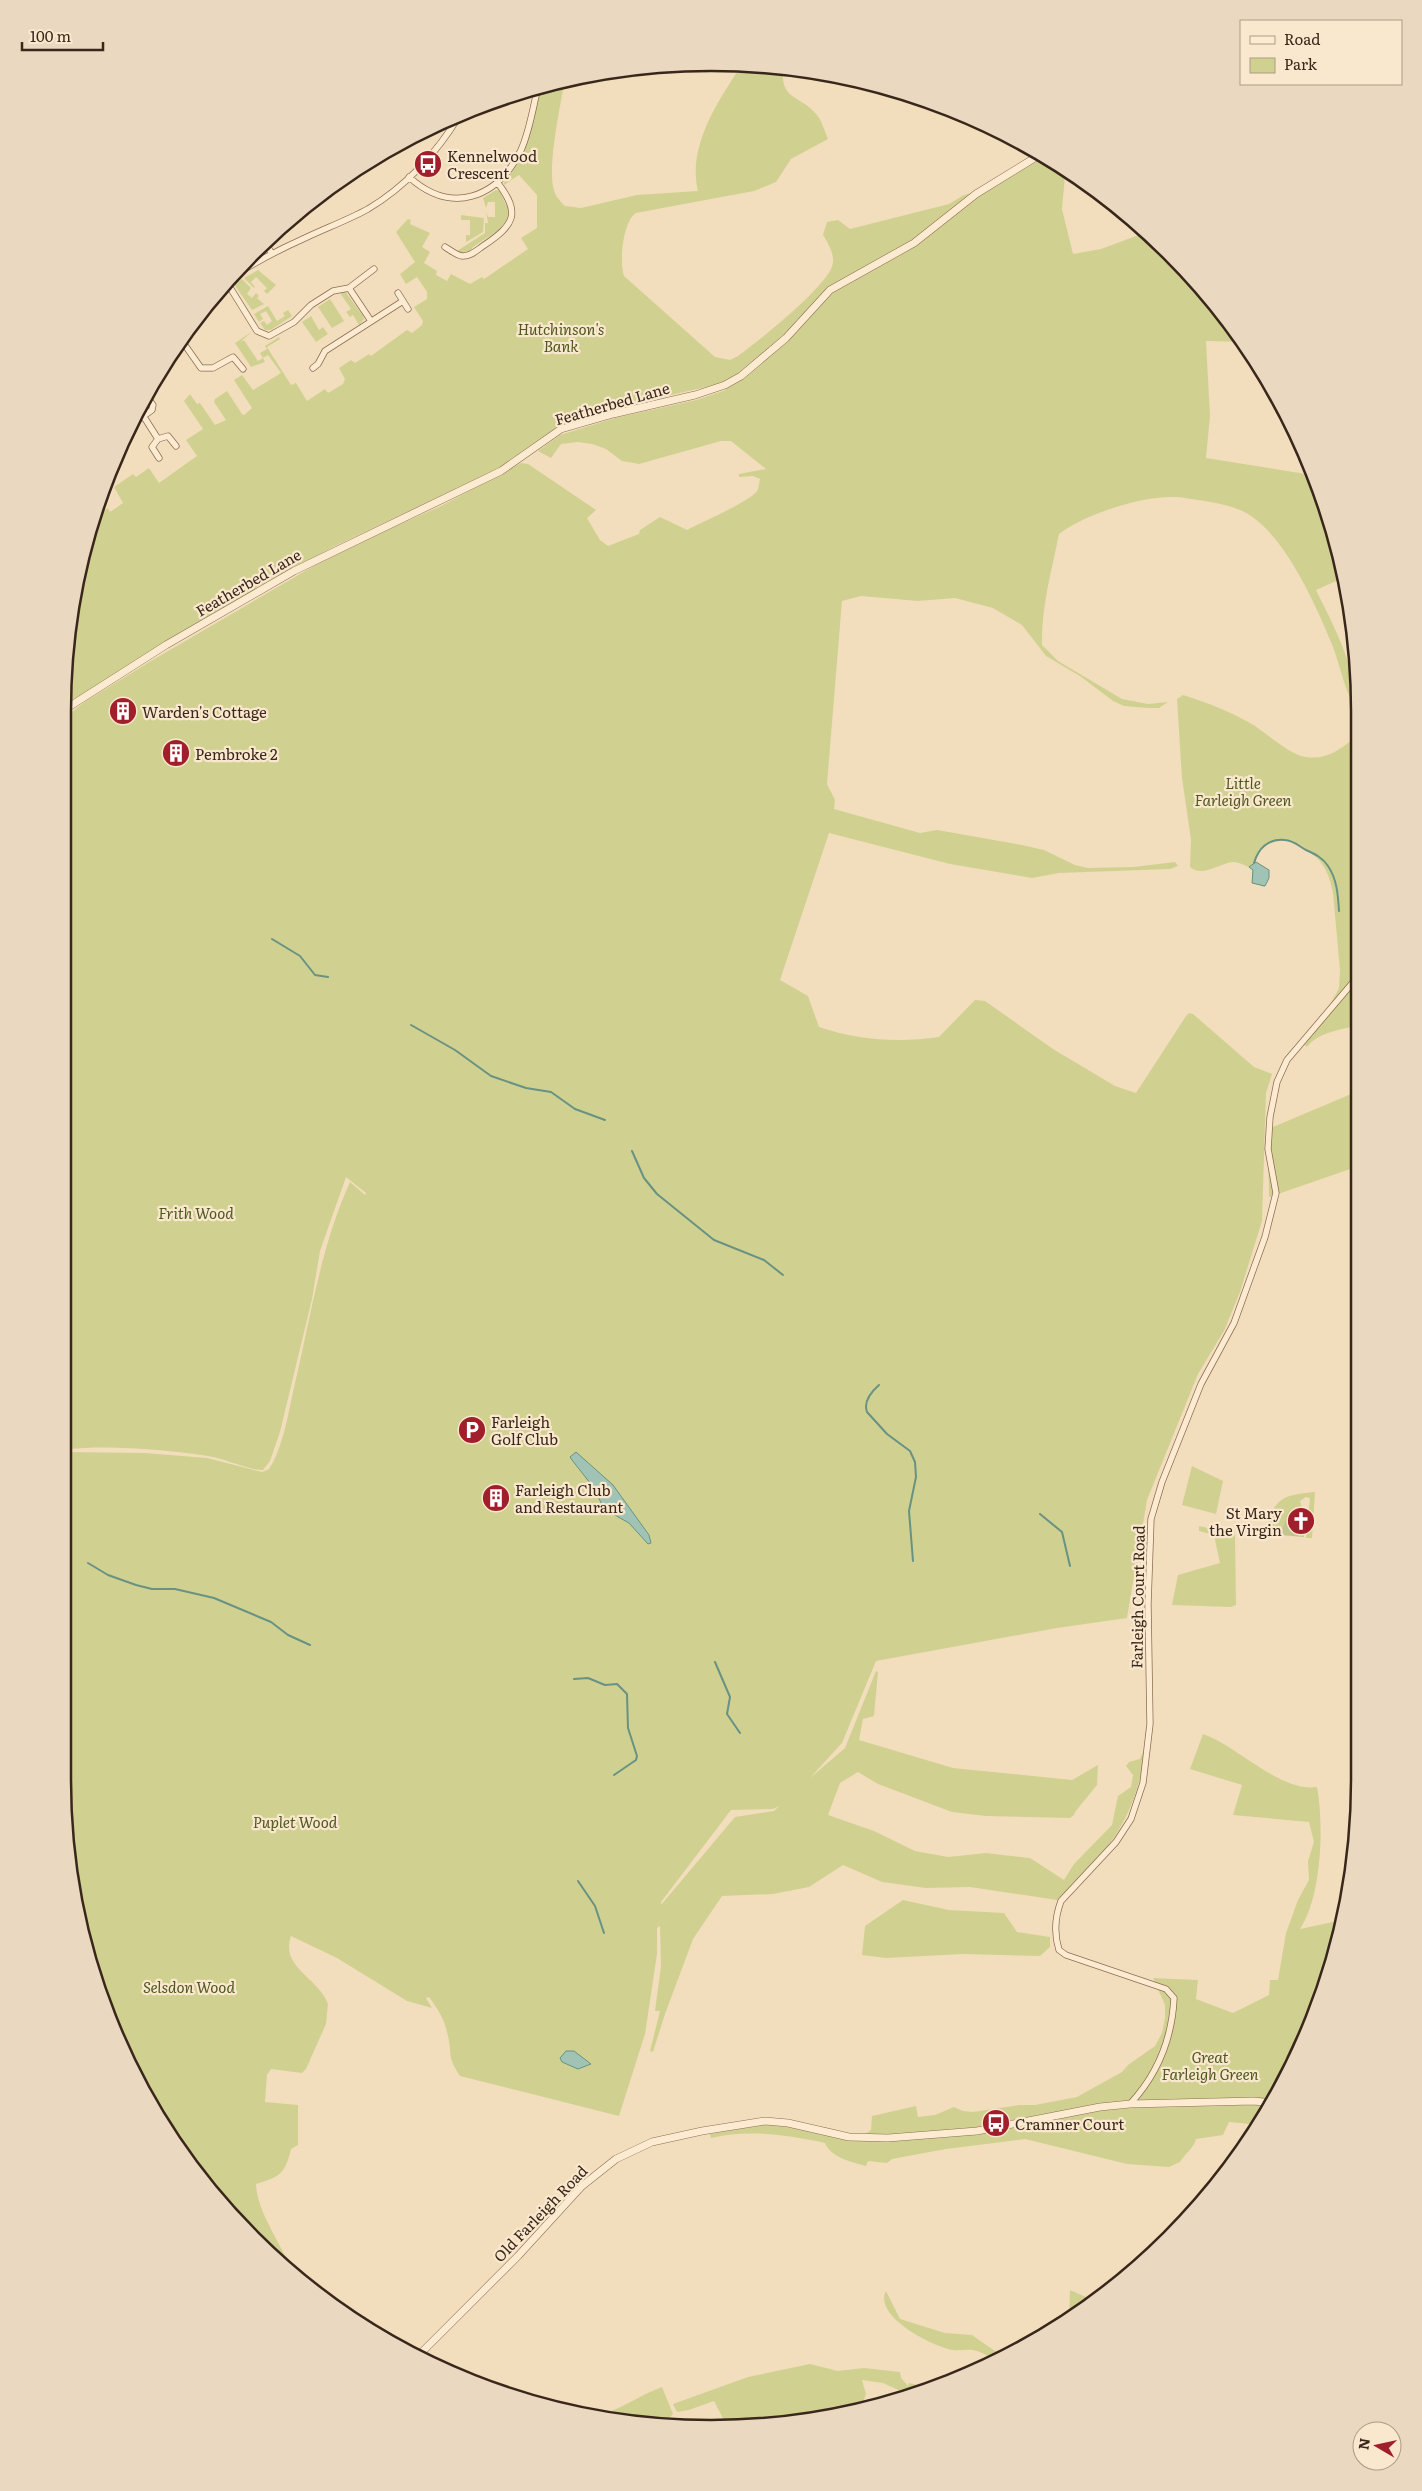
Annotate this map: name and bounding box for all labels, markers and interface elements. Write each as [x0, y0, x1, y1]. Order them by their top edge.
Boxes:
scale bar [22, 20, 104, 52]
legend [1240, 20, 1402, 85]
text: 100 m [30, 24, 71, 47]
text: Road [1284, 27, 1320, 50]
text: Park [1284, 52, 1318, 75]
place label: Kennelwood Crescent [447, 144, 537, 184]
bus stop icon: Kennelwood Crescent [413, 149, 443, 179]
park label: Hutchinson's Bank [518, 317, 604, 357]
street label: Featherbed Lane [552, 376, 672, 430]
street label: Featherbed Lane [191, 542, 305, 622]
building icon: Warden's Cottage [108, 696, 138, 726]
place label: Warden's Cottage [142, 700, 267, 723]
building icon: Pembroke 2 [161, 738, 191, 768]
place label: Pembroke 2 [195, 742, 278, 765]
park label: Little Farleigh Green [1194, 771, 1292, 811]
park label: Frith Wood [158, 1201, 234, 1224]
place label: Farleigh Golf Club [491, 1410, 558, 1450]
parking icon: Farleigh Golf Club [457, 1415, 487, 1445]
place label: Farleigh Club and Restaurant [515, 1478, 623, 1518]
building icon: Farleigh Club and Restaurant [481, 1483, 511, 1513]
place label: St Mary the Virgin [1209, 1501, 1282, 1541]
church icon: St Mary the Virgin [1286, 1506, 1316, 1536]
street label: Farleigh Court Road [1124, 1525, 1150, 1669]
park label: Puplet Wood [253, 1810, 338, 1833]
park label: Selsdon Wood [143, 1975, 235, 1998]
park label: Great Farleigh Green [1161, 2045, 1259, 2085]
bus stop icon: Cramner Court [981, 2108, 1011, 2138]
place label: Cramner Court [1015, 2112, 1124, 2135]
street label: Old Farleigh Road [488, 2159, 592, 2267]
north arrow [1352, 2421, 1402, 2471]
text: N [1352, 2436, 1374, 2451]

